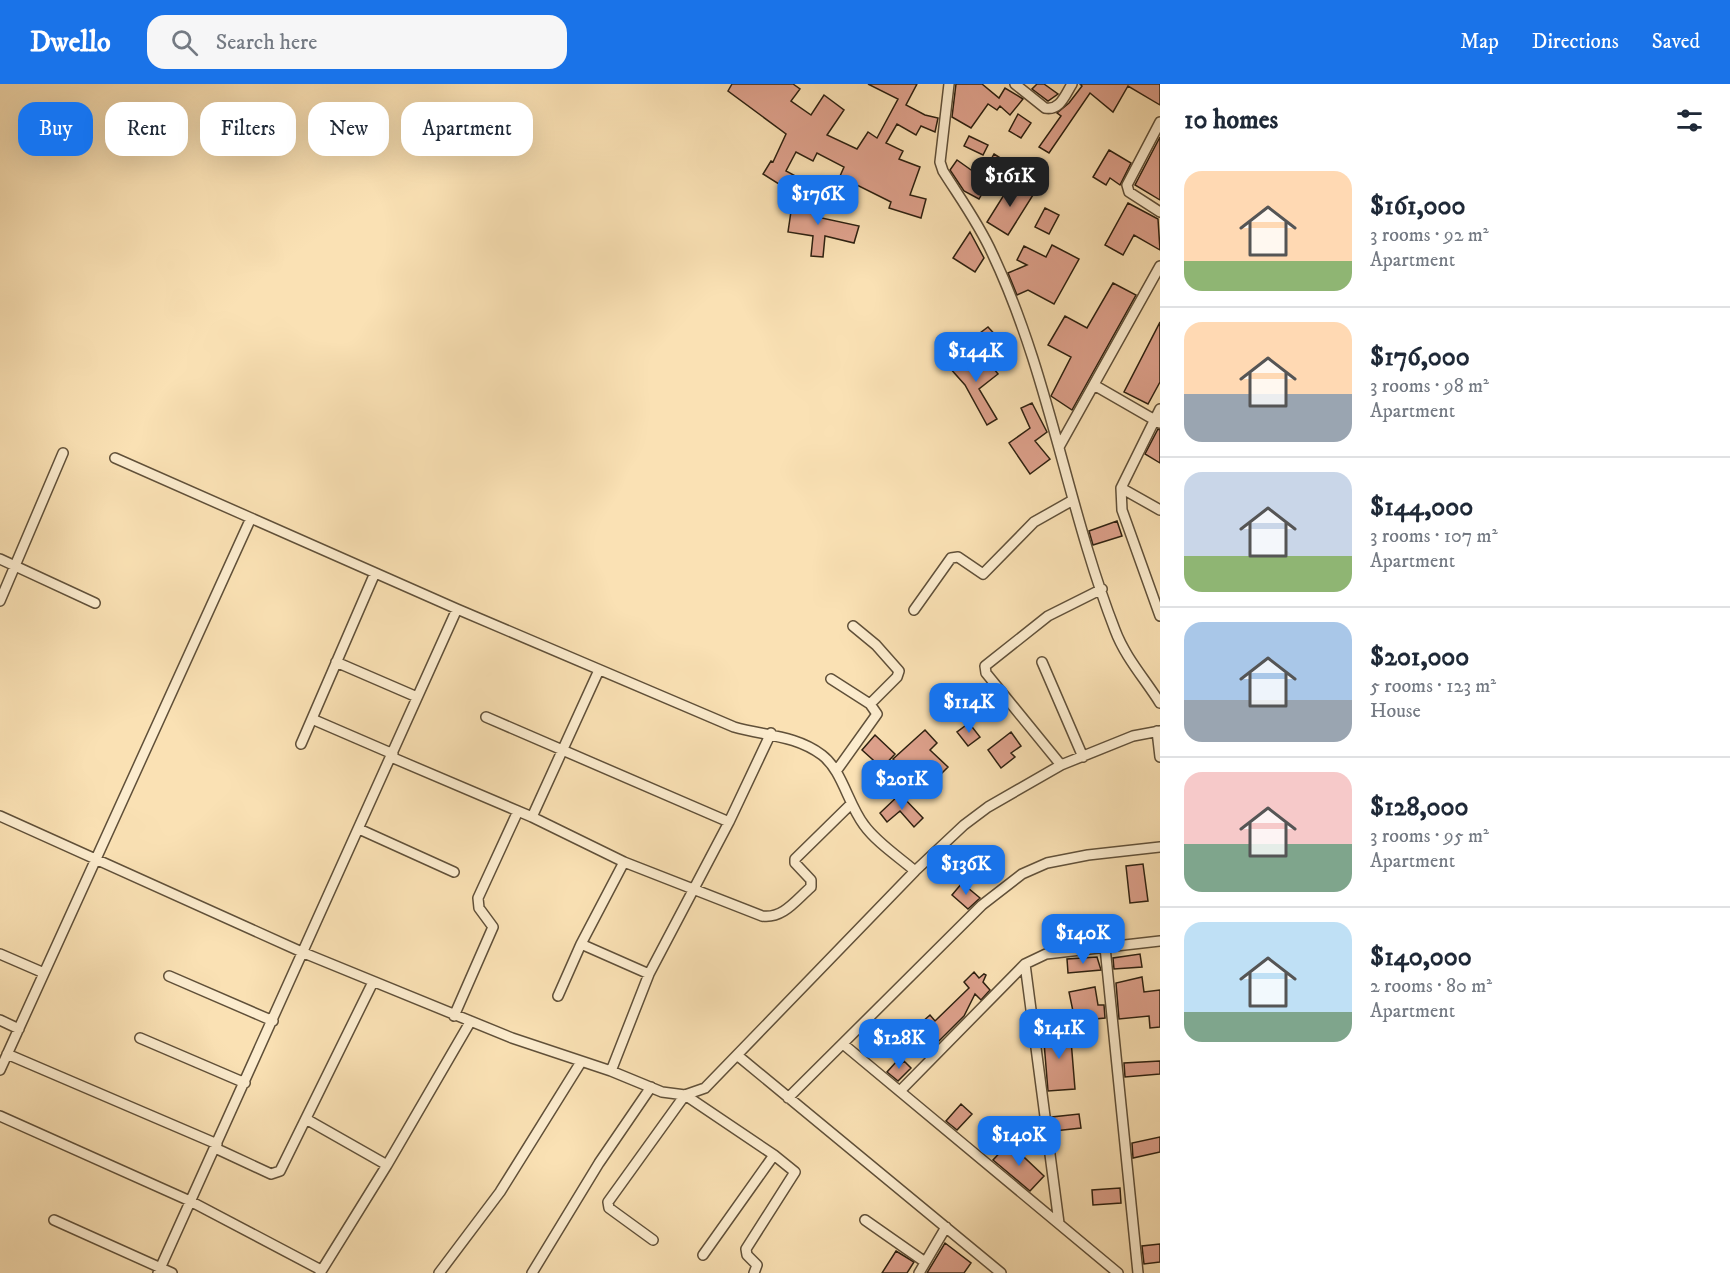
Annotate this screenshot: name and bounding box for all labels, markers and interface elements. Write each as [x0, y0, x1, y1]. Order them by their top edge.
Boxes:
search box [147, 15, 567, 69]
text: Dwello [30, 25, 111, 60]
icon: search [168, 26, 201, 59]
text: Search here [216, 29, 317, 56]
text: Map [1460, 29, 1499, 55]
text: Directions [1532, 29, 1619, 55]
text: Saved [1652, 29, 1700, 55]
chip: Buy [18, 102, 93, 156]
chip: Rent [105, 102, 188, 156]
chip: Filters [200, 102, 296, 156]
chip: New [308, 102, 389, 156]
chip: Apartment [401, 102, 533, 156]
text: 10 homes [1184, 104, 1278, 137]
icon: filters [1673, 104, 1706, 137]
pin: $161K [968, 157, 1052, 208]
text: $161K [985, 164, 1035, 189]
pin: $176K [776, 175, 860, 226]
text: $176K [791, 182, 845, 207]
text: $161,000 [1370, 190, 1466, 223]
icon: home [1232, 195, 1304, 267]
text: 3 rooms · 92 m² [1370, 223, 1489, 248]
text: Apartment [1370, 248, 1455, 273]
pin: $144K [934, 332, 1018, 383]
text: $144K [948, 339, 1004, 364]
text: $176,000 [1370, 341, 1470, 374]
icon: home [1232, 346, 1304, 418]
text: 3 rooms · 98 m² [1370, 374, 1489, 399]
text: Apartment [1370, 399, 1455, 424]
text: $144,000 [1370, 491, 1473, 524]
icon: home [1232, 496, 1304, 568]
text: 3 rooms · 107 m² [1370, 524, 1498, 549]
text: Apartment [1370, 549, 1455, 574]
text: $201,000 [1370, 641, 1469, 674]
icon: home [1232, 646, 1304, 718]
text: 5 rooms · 123 m² [1370, 674, 1496, 699]
pin: $114K [927, 683, 1011, 734]
text: $114K [943, 690, 995, 715]
text: House [1370, 699, 1421, 724]
pin: $201K [860, 760, 944, 811]
text: $201K [876, 767, 928, 792]
text: $128,000 [1370, 791, 1469, 824]
icon: home [1232, 796, 1304, 868]
text: 3 rooms · 95 m² [1370, 824, 1489, 849]
pin: $136K [924, 845, 1008, 896]
text: Apartment [1370, 849, 1455, 874]
text: $136K [941, 852, 991, 877]
pin: $140K [1041, 914, 1125, 965]
text: $140K [1056, 921, 1110, 946]
text: $140,000 [1370, 941, 1472, 974]
icon: home [1232, 946, 1304, 1018]
text: 2 rooms · 80 m² [1370, 974, 1492, 999]
text: Apartment [1370, 999, 1455, 1024]
pin: $141K [1017, 1009, 1101, 1060]
text: $141K [1033, 1016, 1085, 1041]
pin: $128K [857, 1019, 941, 1070]
text: $128K [873, 1026, 925, 1051]
pin: $140K [977, 1116, 1061, 1167]
text: $140K [992, 1123, 1046, 1148]

